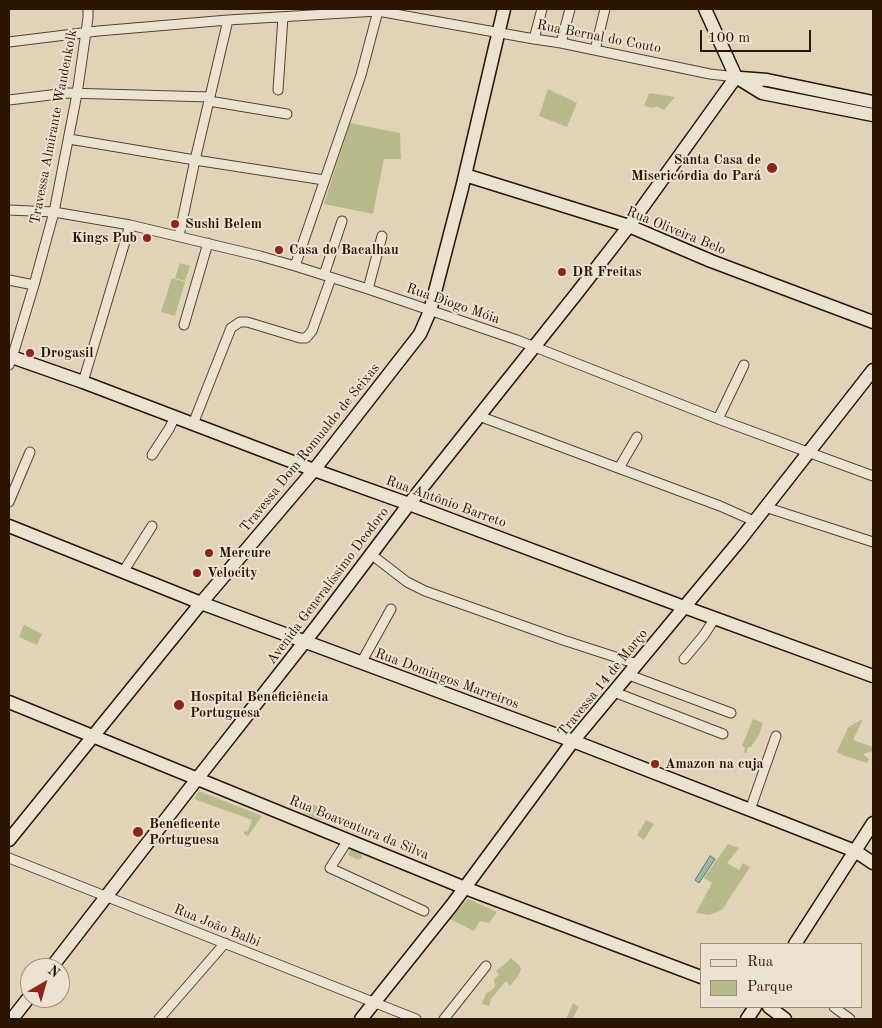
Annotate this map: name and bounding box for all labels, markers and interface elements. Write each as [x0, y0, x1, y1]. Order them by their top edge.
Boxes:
street label: Rua Bernal do Couto [535, 17, 663, 57]
scale bar [702, 20, 813, 52]
street label: Travessa Almirante Wandenkolk [27, 28, 81, 226]
text: 100 m [708, 31, 750, 46]
place label: Santa Casa de Misericórdia do Pará [631, 152, 761, 184]
marker: Santa Casa de Misericórdia do Pará [765, 161, 779, 175]
street label: Rua Oliveira Belo [624, 203, 728, 259]
place label: Sushi Belem [185, 216, 262, 232]
marker: Sushi Belem [169, 218, 181, 230]
place label: Kings Pub [72, 230, 137, 246]
marker: Kings Pub [141, 232, 153, 244]
place label: Casa do Bacalhau [289, 242, 399, 258]
marker: Casa do Bacalhau [273, 244, 285, 256]
place label: DR Freitas [572, 264, 642, 280]
marker: DR Freitas [556, 266, 568, 278]
street label: Rua Diogo Móia [404, 280, 502, 328]
place label: Drogasil [40, 345, 93, 361]
marker: Drogasil [24, 347, 36, 359]
street label: Travessa Dom Romualdo de Seixas [237, 360, 383, 536]
street label: Rua Antônio Barreto [383, 472, 509, 532]
street label: Avenida Generalíssimo Deodoro [263, 504, 393, 668]
place label: Mercure [219, 545, 271, 561]
marker: Mercure [203, 547, 215, 559]
place label: Velocity [207, 565, 258, 581]
marker: Velocity [191, 567, 203, 579]
street label: Travessa 14 de Março [554, 626, 652, 740]
street label: Rua Domingos Marreiros [373, 645, 521, 713]
place label: Hospital Beneficiência Portuguesa [190, 689, 329, 722]
marker: Hospital Beneficiência Portuguesa [172, 698, 186, 712]
place label: Amazon na cuja [665, 756, 764, 772]
marker: Amazon na cuja [649, 758, 661, 770]
street label: Rua Boaventura da Silva [287, 792, 431, 864]
place label: Beneficente Portuguesa [149, 816, 220, 849]
marker: Beneficente Portuguesa [131, 825, 145, 839]
street label: Rua João Balbi [171, 901, 263, 951]
legend [700, 943, 862, 1008]
text: Rua [747, 955, 773, 970]
north arrow [20, 958, 70, 1008]
text: N [45, 963, 62, 981]
text: Parque [747, 980, 793, 995]

